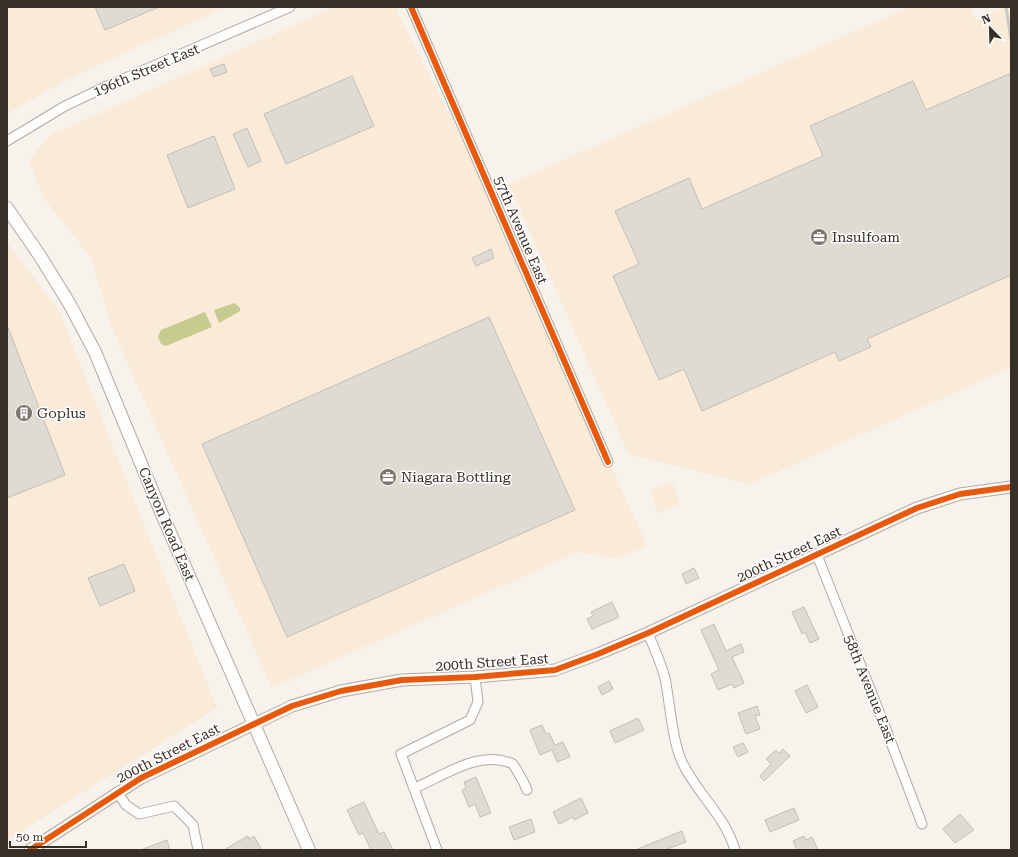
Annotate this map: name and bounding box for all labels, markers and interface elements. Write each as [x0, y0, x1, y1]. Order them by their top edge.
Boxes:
north arrow [970, 8, 1010, 48]
text: N [980, 11, 993, 27]
street label: 196th Street East [91, 40, 201, 100]
street label: 57th Avenue East [491, 174, 551, 286]
office icon: Insulfoam [809, 227, 829, 247]
place label: Insulfoam [832, 229, 900, 245]
building icon: Goplus [14, 403, 34, 423]
place label: Goplus [37, 405, 86, 421]
street label: Canyon Road East [136, 465, 198, 583]
office icon: Niagara Bottling [378, 467, 398, 487]
place label: Niagara Bottling [401, 469, 511, 485]
street label: 200th Street East [734, 523, 844, 585]
street label: 58th Avenue East [841, 632, 899, 746]
street label: 200th Street East [435, 650, 549, 674]
street label: 200th Street East [114, 720, 222, 786]
scale bar [10, 823, 86, 849]
text: 50 m [16, 830, 43, 844]

